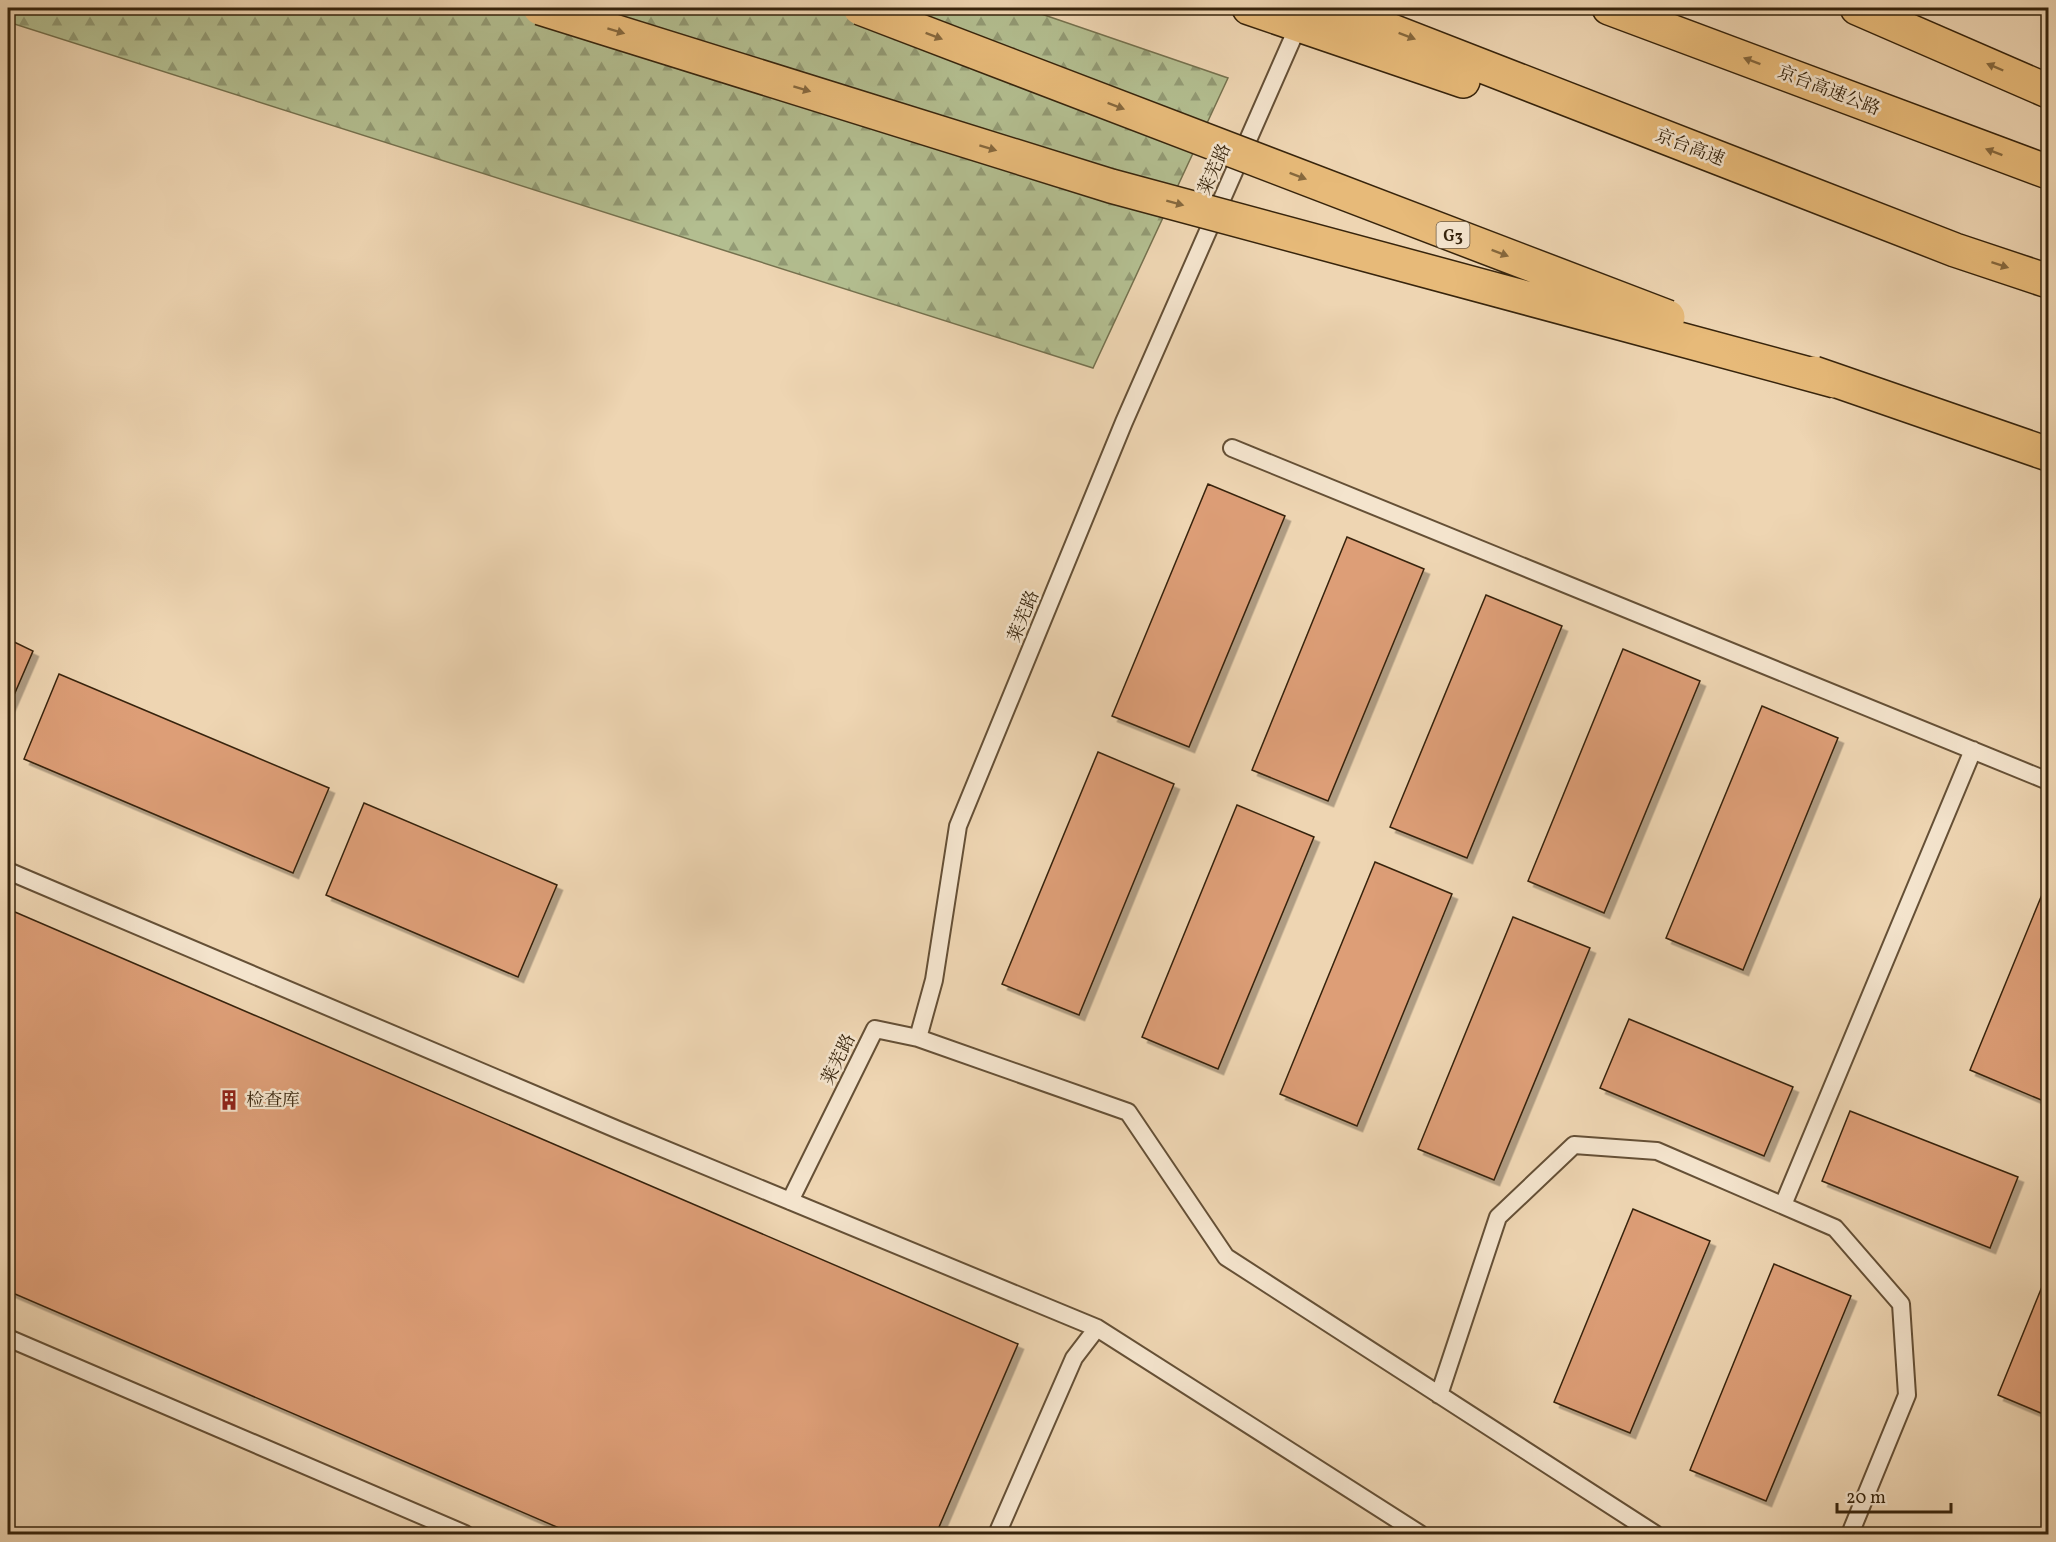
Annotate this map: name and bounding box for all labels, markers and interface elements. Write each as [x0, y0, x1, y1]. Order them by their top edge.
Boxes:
one-way arrow [607, 27, 625, 36]
one-way arrow [925, 32, 943, 41]
one-way arrow [1398, 32, 1416, 42]
one-way arrow [1743, 56, 1761, 66]
street label: 京台高速公路 [1774, 60, 1883, 122]
one-way arrow [1985, 62, 2003, 72]
one-way arrow [793, 85, 811, 95]
one-way arrow [1107, 101, 1125, 111]
street label: 京台高速 [1651, 124, 1728, 173]
street label: 莱芜路 [1193, 140, 1238, 199]
one-way arrow [979, 144, 997, 153]
one-way arrow [1985, 147, 2003, 156]
one-way arrow [1290, 171, 1308, 181]
one-way arrow [1166, 199, 1184, 209]
road number: G3 [1436, 222, 1470, 248]
one-way arrow [1491, 249, 1509, 258]
one-way arrow [1991, 261, 2009, 270]
street label: 莱芜路 [1003, 587, 1046, 646]
street label: 莱芜路 [816, 1030, 862, 1089]
building icon: 检查库 [217, 1088, 241, 1112]
place label: 检查库 [246, 1089, 300, 1114]
scale bar [1837, 1476, 1951, 1514]
text: 20 m [1846, 1486, 1886, 1511]

